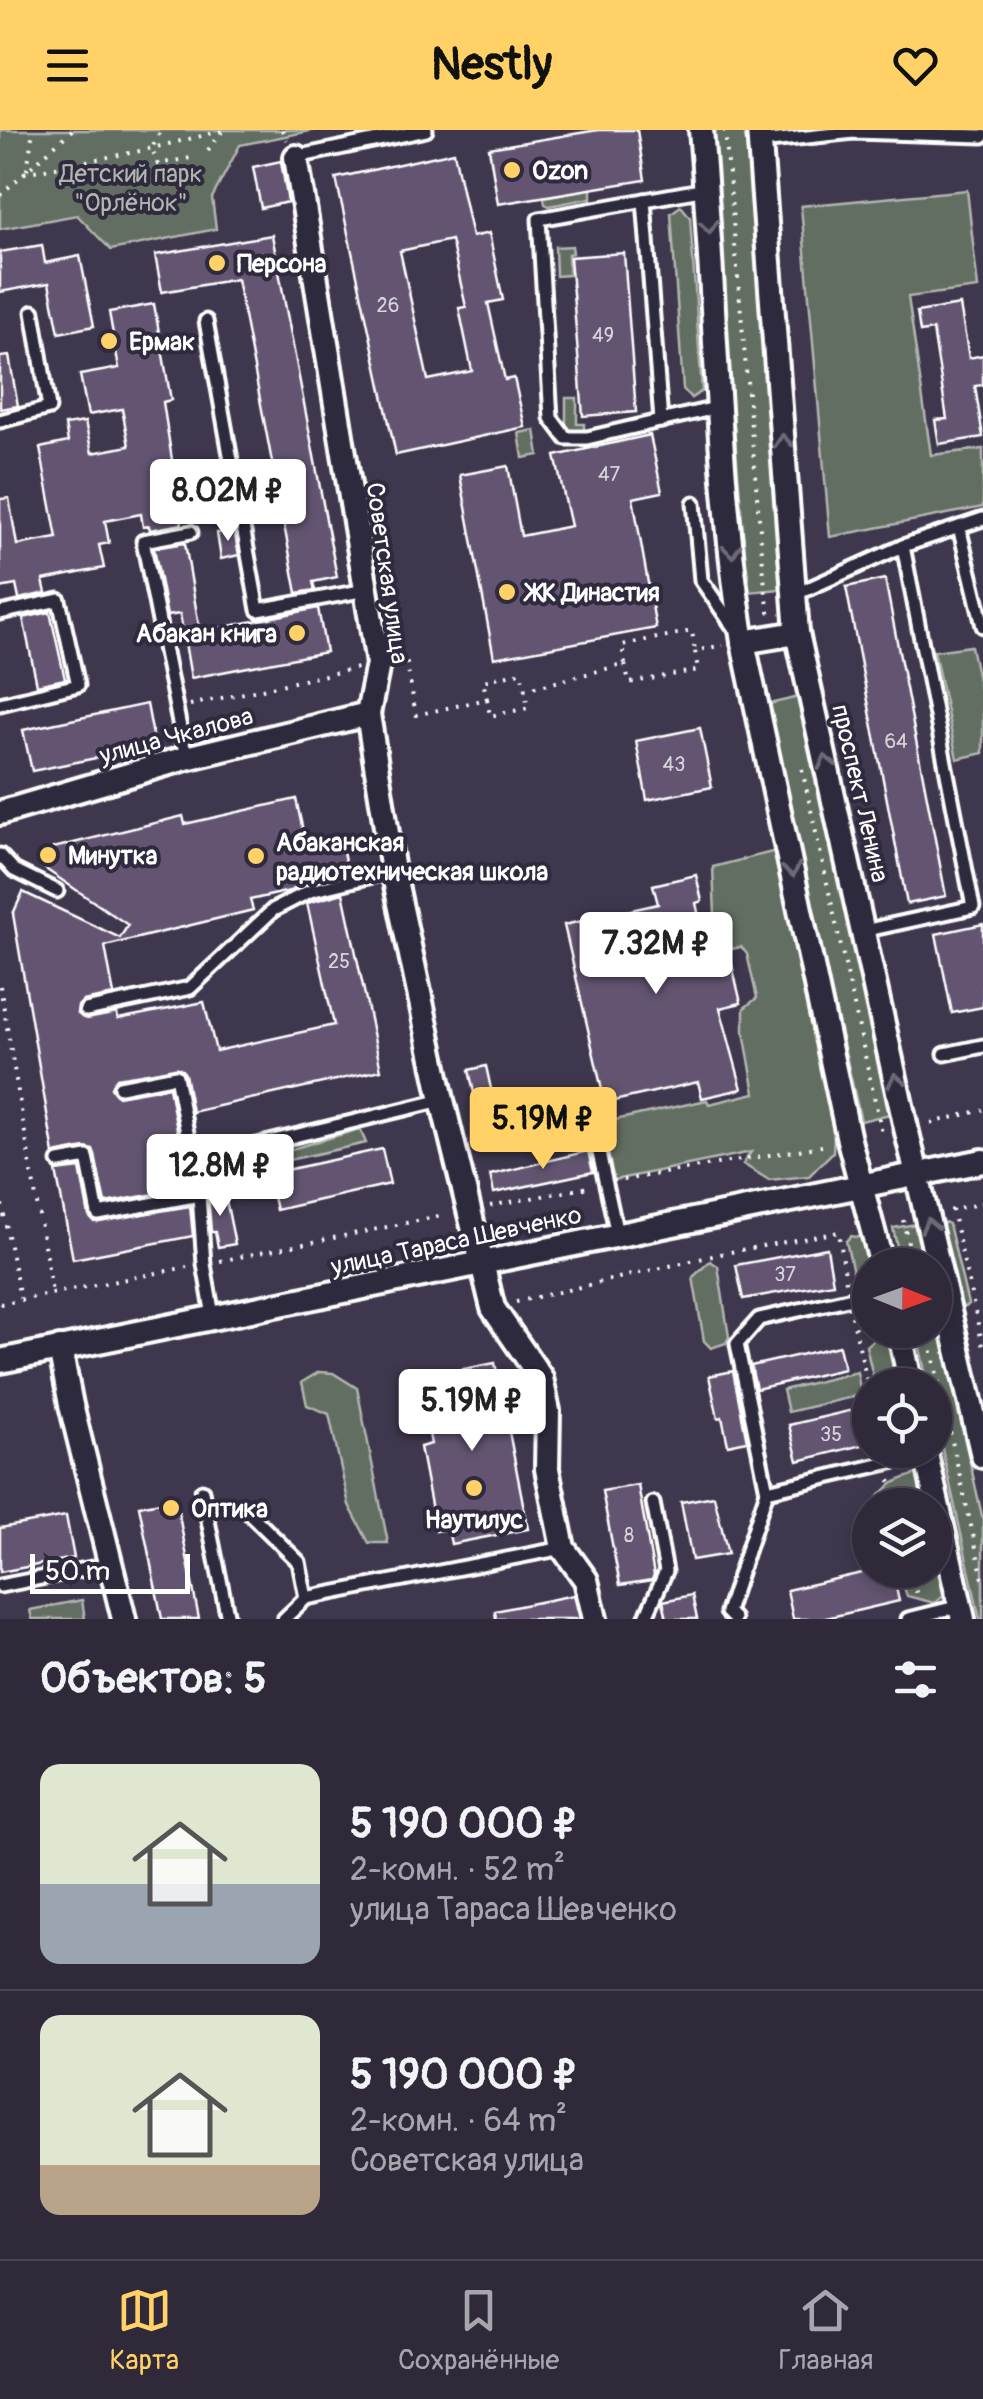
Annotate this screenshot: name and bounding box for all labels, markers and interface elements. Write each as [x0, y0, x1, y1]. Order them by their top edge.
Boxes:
text: Nestly [431, 37, 552, 93]
icon: menu [40, 38, 95, 93]
icon: heart [888, 38, 943, 93]
place label: Ozon [532, 156, 588, 187]
park label: Детский парк "Орлёнок" [58, 159, 203, 219]
marker: Ozon [501, 159, 523, 181]
one-way arrow [698, 220, 719, 236]
place label: Персона [237, 249, 327, 280]
marker: Персона [206, 252, 228, 274]
house number: 26 [377, 293, 399, 318]
house number: 49 [592, 323, 614, 348]
place label: Ермак [129, 327, 195, 358]
marker: Ермак [98, 330, 120, 352]
one-way arrow [773, 432, 795, 448]
pin: 8.02M ₽ [136, 459, 320, 544]
house number: 47 [598, 462, 621, 487]
text: 8.02M ₽ [172, 471, 284, 511]
street label: Советская улица [358, 481, 415, 666]
one-way arrow [720, 544, 742, 560]
place label: ЖК Династия [523, 578, 660, 609]
marker: ЖК Династия [496, 581, 518, 603]
place label: Абакан книга [136, 619, 277, 650]
marker: Абакан книга [286, 622, 308, 644]
street label: улица Чкалова [95, 701, 257, 772]
street label: проспект Ленина [824, 701, 895, 885]
house number: 64 [884, 729, 908, 754]
house number: 43 [663, 752, 685, 777]
one-way arrow [816, 754, 837, 771]
place label: Абаканская радиотехническая школа [276, 828, 548, 888]
place label: Минутка [68, 841, 158, 872]
marker: Минутка [37, 844, 59, 866]
marker: Абаканская радиотехническая школа [245, 845, 267, 867]
one-way arrow [780, 862, 801, 879]
pin: 7.32M ₽ [564, 912, 748, 997]
text: 7.32M ₽ [602, 924, 710, 964]
house number: 25 [328, 949, 350, 974]
one-way arrow [886, 1072, 907, 1089]
pin: 5.19M ₽ [451, 1087, 635, 1172]
text: 5.19M ₽ [492, 1099, 594, 1139]
pin: 12.8M ₽ [128, 1134, 312, 1219]
text: 12.8M ₽ [169, 1146, 271, 1186]
street label: улица Тараса Шевченко [327, 1200, 584, 1283]
one-way arrow [920, 1217, 941, 1234]
north arrow [852, 1248, 952, 1348]
map controls [852, 1248, 952, 1588]
house number: 37 [774, 1262, 796, 1287]
button: locate [852, 1368, 952, 1468]
pin: 5.19M ₽ [380, 1369, 564, 1454]
text: 5.19M ₽ [421, 1381, 523, 1421]
house number: 35 [820, 1422, 842, 1447]
marker: Наутилус [463, 1477, 485, 1499]
button: layers [852, 1488, 952, 1588]
place label: Оптика [191, 1494, 268, 1525]
marker: Оптика [160, 1497, 182, 1519]
place label: Наутилус [425, 1505, 523, 1536]
house number: 8 [624, 1523, 634, 1548]
scale bar [30, 1549, 190, 1594]
text: 50 m [45, 1554, 110, 1589]
icon: filters [888, 1652, 943, 1707]
text: Объектов: 5 [40, 1653, 267, 1705]
text: 5 190 000 ₽ [350, 1798, 578, 1850]
icon: home [120, 1804, 240, 1924]
text: 2-комн. · 52 m² [350, 1850, 565, 1890]
text: улица Тараса Шевченко [350, 1890, 677, 1930]
text: 5 190 000 ₽ [350, 2049, 578, 2101]
icon: home [120, 2055, 240, 2175]
text: 2-комн. · 64 m² [350, 2101, 567, 2141]
text: Советская улица [350, 2141, 584, 2181]
tab: Карта [110, 2283, 179, 2378]
tab: Сохранённые [398, 2283, 559, 2378]
tab: Главная [778, 2283, 873, 2378]

